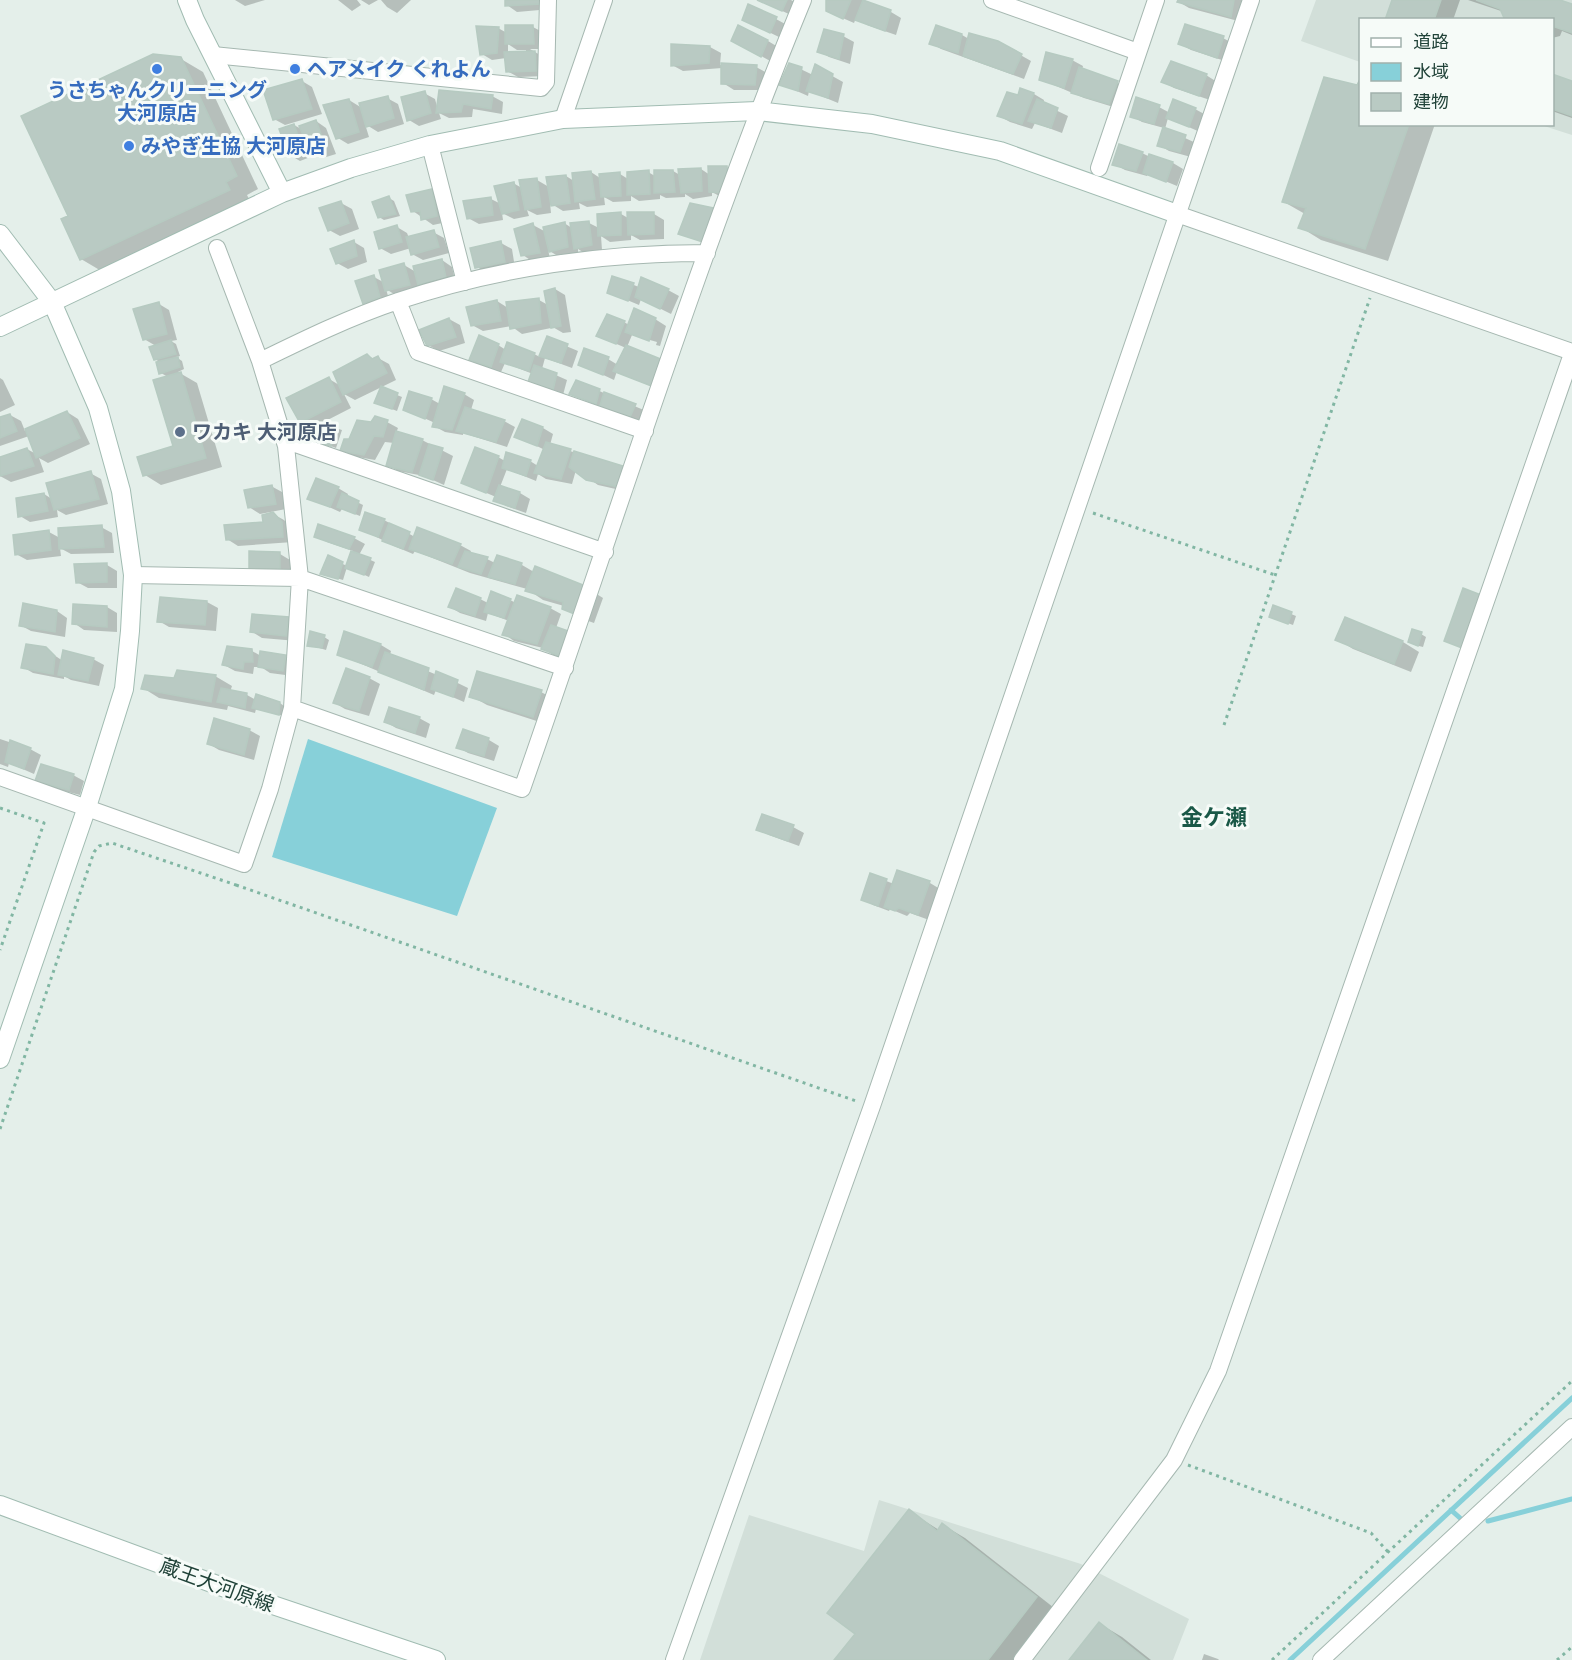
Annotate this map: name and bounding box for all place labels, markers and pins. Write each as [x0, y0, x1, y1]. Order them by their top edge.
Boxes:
place label: ヘアメイク くれよん [307, 56, 491, 82]
marker: うさちゃんクリーニング 大河原店 [150, 62, 164, 76]
marker: ヘアメイク くれよん [288, 62, 302, 76]
place label: うさちゃんクリーニング 大河原店 [47, 77, 267, 126]
place label: みやぎ生協 大河原店 [141, 133, 326, 159]
marker: みやぎ生協 大河原店 [122, 139, 136, 153]
place label: ワカキ 大河原店 [192, 419, 337, 445]
marker: ワカキ 大河原店 [173, 425, 187, 439]

